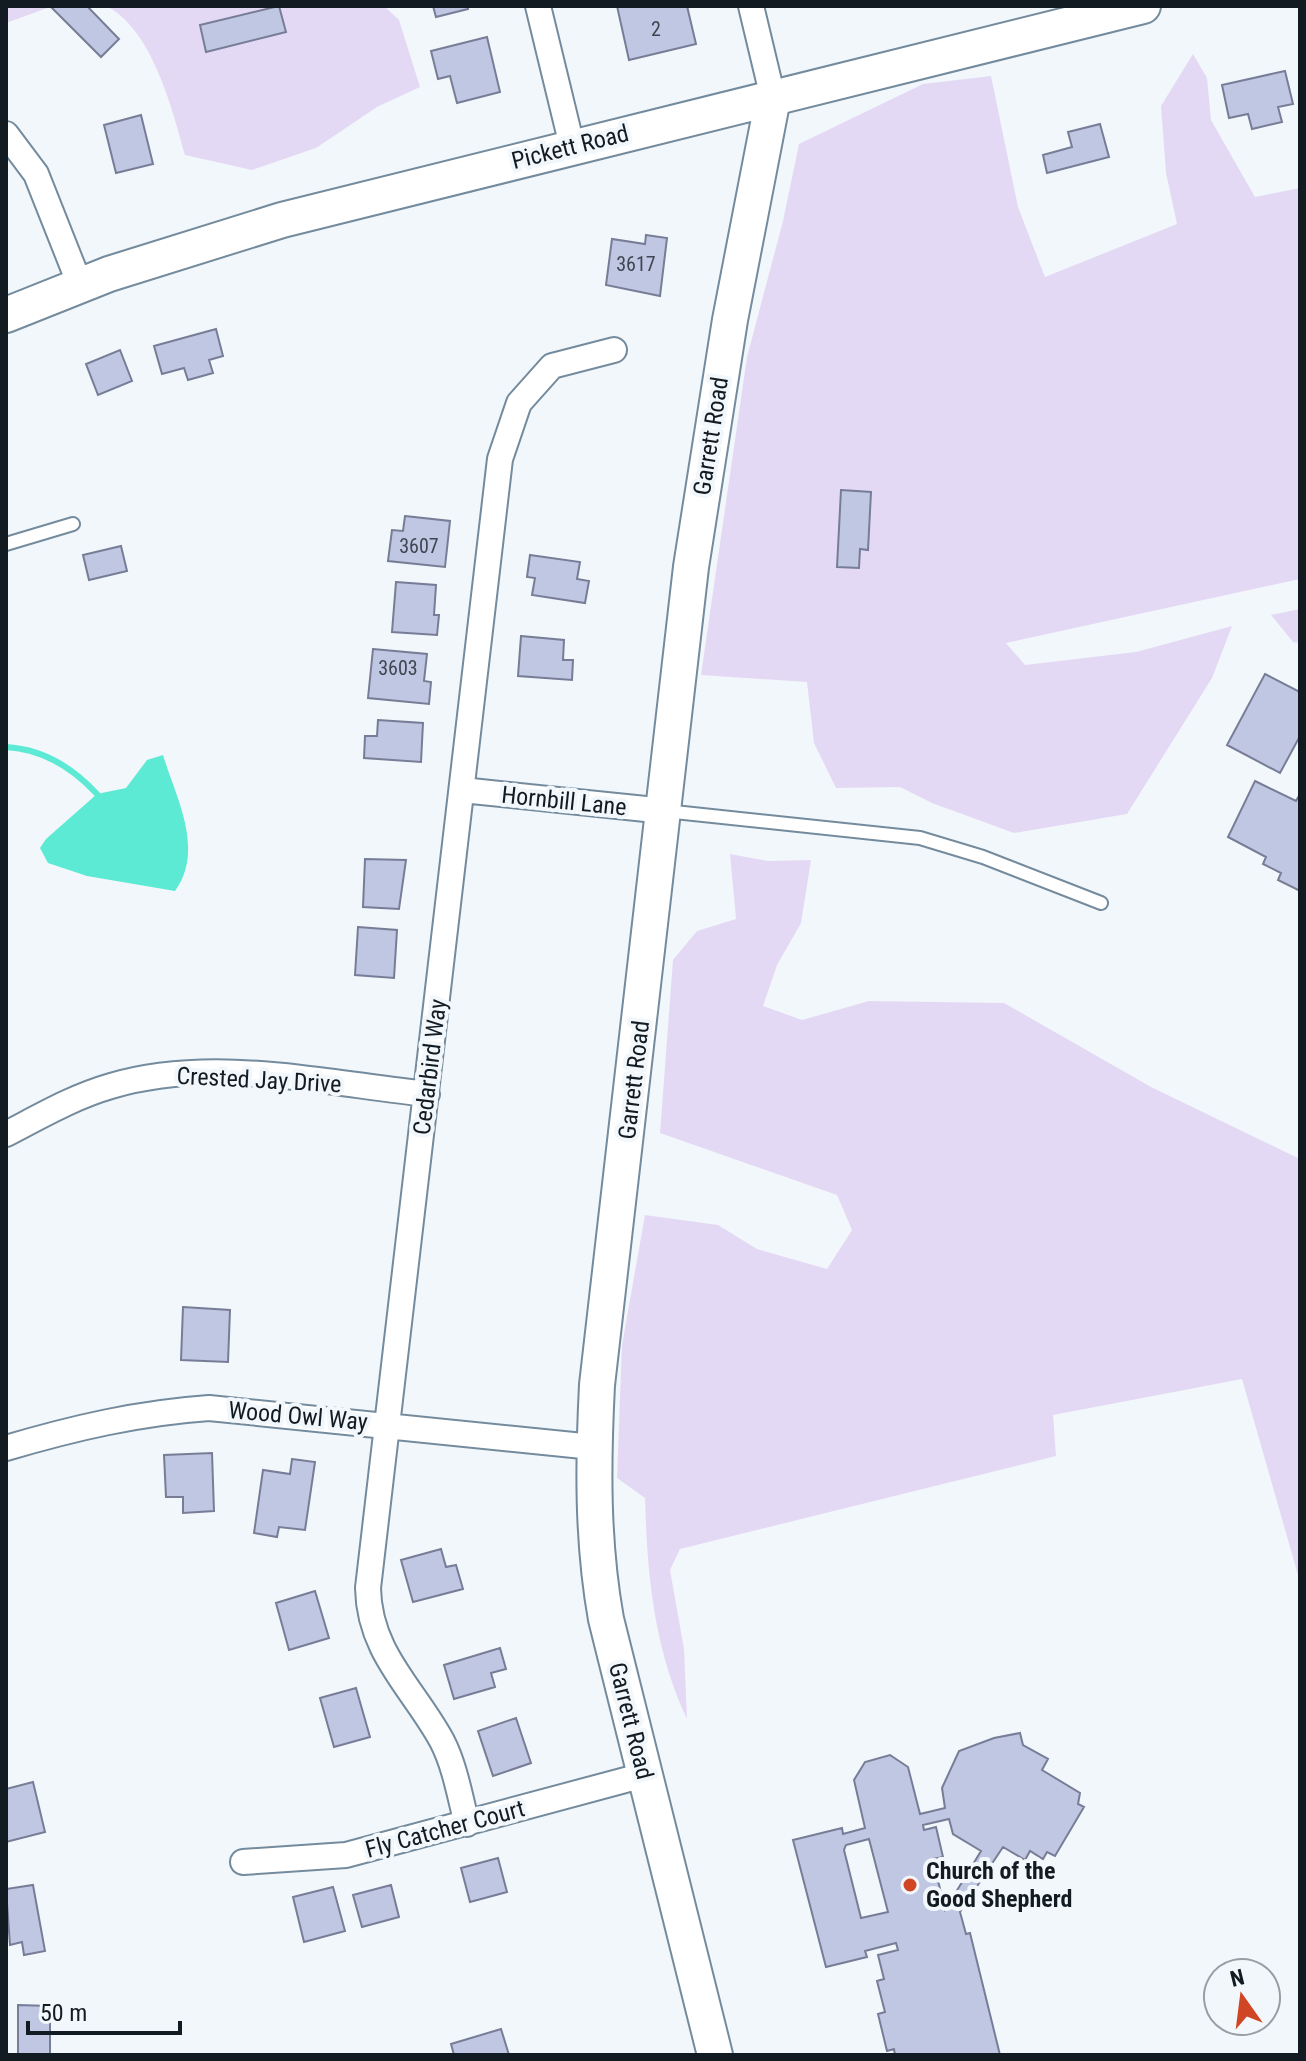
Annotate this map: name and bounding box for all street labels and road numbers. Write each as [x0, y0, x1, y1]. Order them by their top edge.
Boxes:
street label: Pickett Road [509, 119, 631, 175]
street label: Garrett Road [688, 375, 734, 497]
street label: Hornbill Lane [500, 781, 628, 821]
street label: Cedarbird Way [408, 997, 452, 1137]
street label: Garrett Road [613, 1019, 655, 1141]
street label: Crested Jay Drive [176, 1062, 342, 1098]
street label: Wood Owl Way [227, 1396, 369, 1436]
street label: Garrett Road [603, 1660, 659, 1782]
street label: Fly Catcher Court [362, 1794, 528, 1864]

